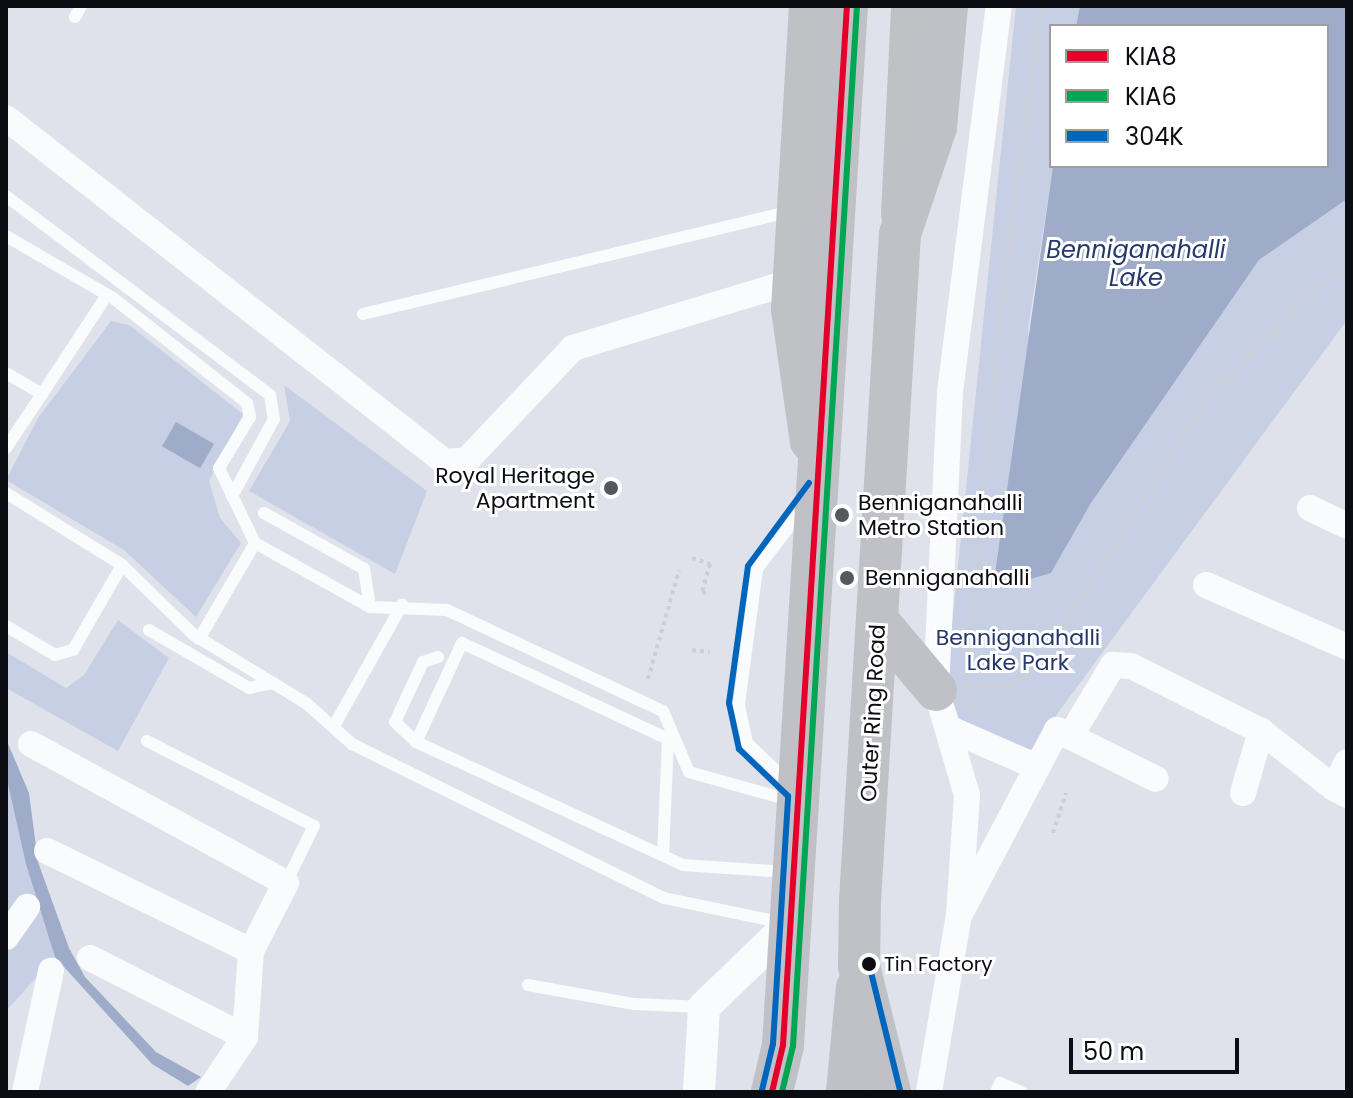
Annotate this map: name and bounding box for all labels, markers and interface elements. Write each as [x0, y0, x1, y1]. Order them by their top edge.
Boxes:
legend [1049, 24, 1329, 168]
text: KIA8 [1125, 40, 1177, 73]
text: KIA6 [1125, 80, 1177, 113]
text: 304K [1125, 120, 1184, 153]
water label: Benniganahalli Lake [1046, 236, 1226, 292]
place label: Royal Heritage Apartment [435, 462, 595, 514]
marker: Royal Heritage Apartment [602, 479, 620, 497]
place label: Benniganahalli Metro Station [858, 489, 1023, 540]
marker: Benniganahalli Metro Station [833, 506, 851, 524]
place label: Benniganahalli [865, 565, 1030, 591]
marker: Benniganahalli [836, 567, 858, 589]
street label: Outer Ring Road [855, 623, 891, 803]
park label: Benniganahalli Lake Park [936, 624, 1100, 676]
place label: Tin Factory [884, 952, 992, 976]
marker: Tin Factory [861, 956, 877, 972]
scale bar [1073, 1022, 1243, 1072]
text: 50 m [1083, 1035, 1144, 1068]

